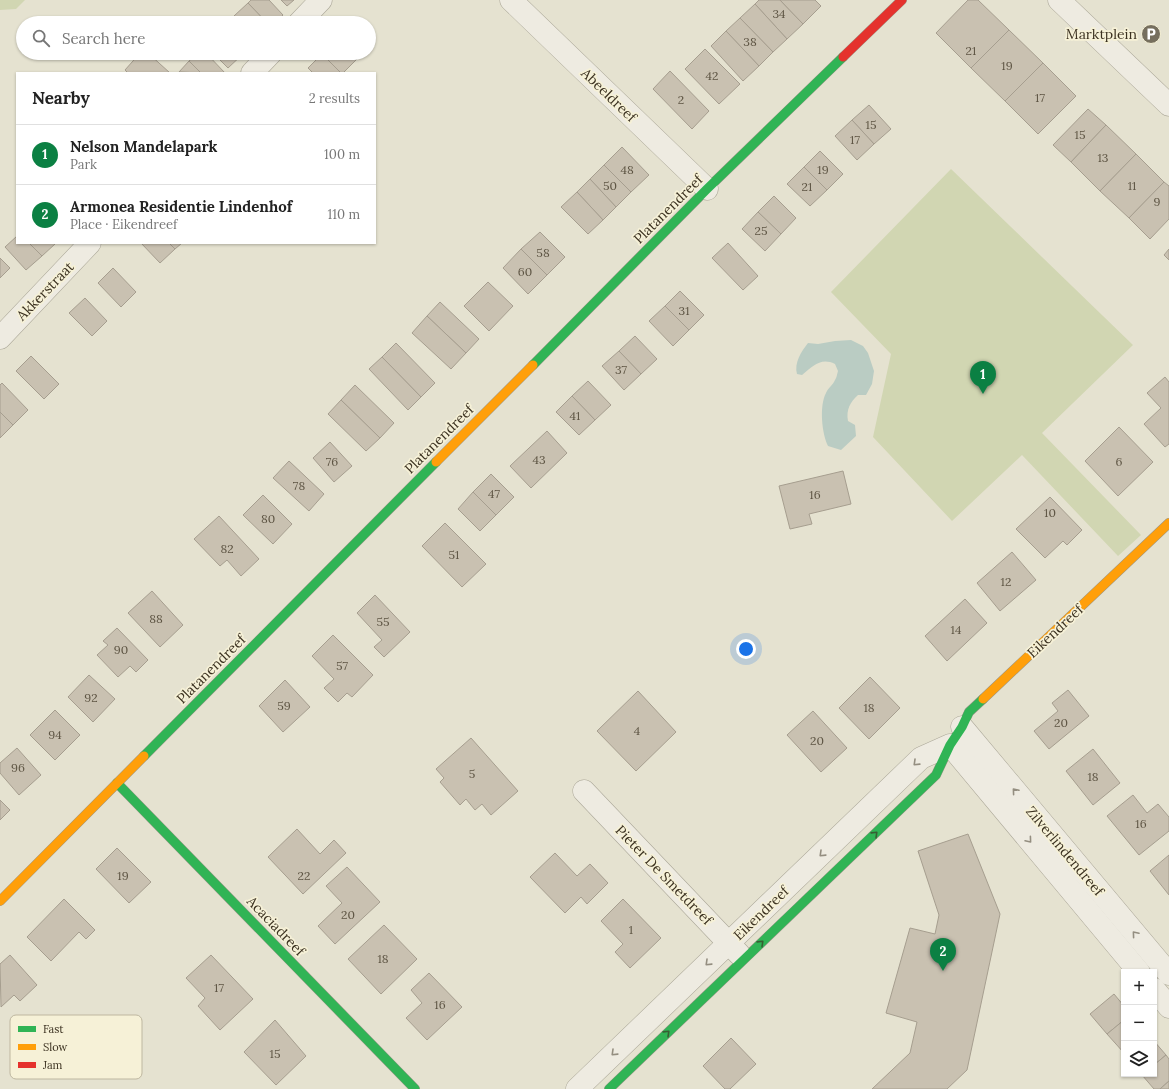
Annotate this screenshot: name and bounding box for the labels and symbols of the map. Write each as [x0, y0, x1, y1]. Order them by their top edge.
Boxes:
house number: 34 [772, 6, 786, 21]
parking icon: Marktplein [1140, 23, 1162, 45]
place label: Marktplein [1066, 25, 1137, 43]
house number: 38 [743, 34, 757, 49]
house number: 21 [966, 43, 976, 58]
house number: 19 [1001, 58, 1013, 73]
street label: Abeeldreef [577, 64, 641, 127]
house number: 42 [706, 68, 718, 83]
house number: 17 [1035, 90, 1045, 105]
house number: 2 [678, 92, 684, 107]
house number: 15 [866, 117, 876, 132]
house number: 15 [1075, 127, 1085, 142]
house number: 17 [850, 132, 860, 147]
house number: 13 [1097, 150, 1109, 165]
house number: 48 [620, 162, 634, 177]
house number: 19 [817, 162, 829, 177]
street label: Platanendreef [630, 170, 707, 247]
house number: 50 [603, 178, 617, 193]
house number: 11 [1128, 178, 1136, 193]
house number: 21 [802, 179, 812, 194]
house number: 9 [1154, 194, 1161, 209]
house number: 25 [755, 223, 767, 238]
house number: 58 [536, 245, 550, 260]
street label: Akkerstraat [12, 257, 78, 325]
house number: 60 [518, 264, 532, 279]
house number: 31 [678, 303, 690, 318]
pin: 1 [970, 361, 996, 394]
house number: 37 [615, 362, 627, 377]
street label: Platanendreef [401, 400, 478, 477]
house number: 41 [570, 408, 580, 423]
house number: 43 [532, 452, 546, 467]
house number: 76 [326, 454, 338, 469]
house number: 6 [1116, 454, 1123, 469]
house number: 78 [293, 478, 305, 493]
house number: 47 [488, 486, 500, 501]
house number: 16 [809, 487, 821, 502]
house number: 10 [1044, 505, 1056, 520]
house number: 80 [261, 511, 275, 526]
house number: 82 [220, 541, 234, 556]
house number: 51 [449, 547, 459, 562]
house number: 12 [1001, 574, 1011, 589]
street label: Eikendreef [1023, 600, 1088, 662]
house number: 88 [149, 611, 163, 626]
house number: 55 [376, 614, 390, 629]
house number: 14 [951, 622, 962, 637]
street label: Platanendreef [173, 630, 250, 707]
your location [736, 639, 756, 659]
house number: 90 [114, 642, 128, 657]
house number: 57 [336, 658, 349, 673]
house number: 92 [84, 690, 98, 705]
house number: 59 [277, 698, 291, 713]
house number: 18 [863, 700, 875, 715]
house number: 20 [1054, 715, 1068, 730]
house number: 4 [634, 723, 641, 738]
house number: 94 [48, 727, 62, 742]
house number: 20 [810, 733, 824, 748]
one-way arrow [913, 759, 921, 766]
house number: 96 [11, 760, 25, 775]
house number: 5 [469, 766, 475, 781]
house number: 18 [1087, 769, 1099, 784]
one-way arrow [1013, 789, 1020, 796]
street label: Zilverlindendreef [1022, 802, 1109, 901]
house number: 16 [1135, 816, 1147, 831]
street label: Pieter De Smetdreef [612, 821, 717, 930]
one-way arrow [870, 831, 878, 838]
one-way arrow [1024, 835, 1031, 842]
one-way arrow [819, 849, 827, 857]
house number: 19 [117, 868, 129, 883]
house number: 22 [298, 868, 310, 883]
street label: Eikendreef [729, 881, 793, 944]
street label: Acaciadreef [242, 892, 310, 961]
house number: 20 [341, 907, 355, 922]
house number: 1 [629, 922, 633, 937]
one-way arrow [1132, 931, 1139, 938]
pin: 2 [930, 938, 956, 971]
one-way arrow [756, 940, 764, 948]
house number: 18 [377, 951, 389, 966]
one-way arrow [705, 958, 713, 966]
house number: 17 [214, 980, 224, 995]
house number: 16 [434, 997, 446, 1012]
legend [10, 1015, 142, 1079]
text: Fast [43, 1022, 64, 1036]
one-way arrow [662, 1030, 670, 1038]
text: Slow [43, 1040, 68, 1054]
house number: 15 [270, 1046, 280, 1061]
one-way arrow [612, 1048, 619, 1055]
text: Jam [42, 1058, 63, 1072]

